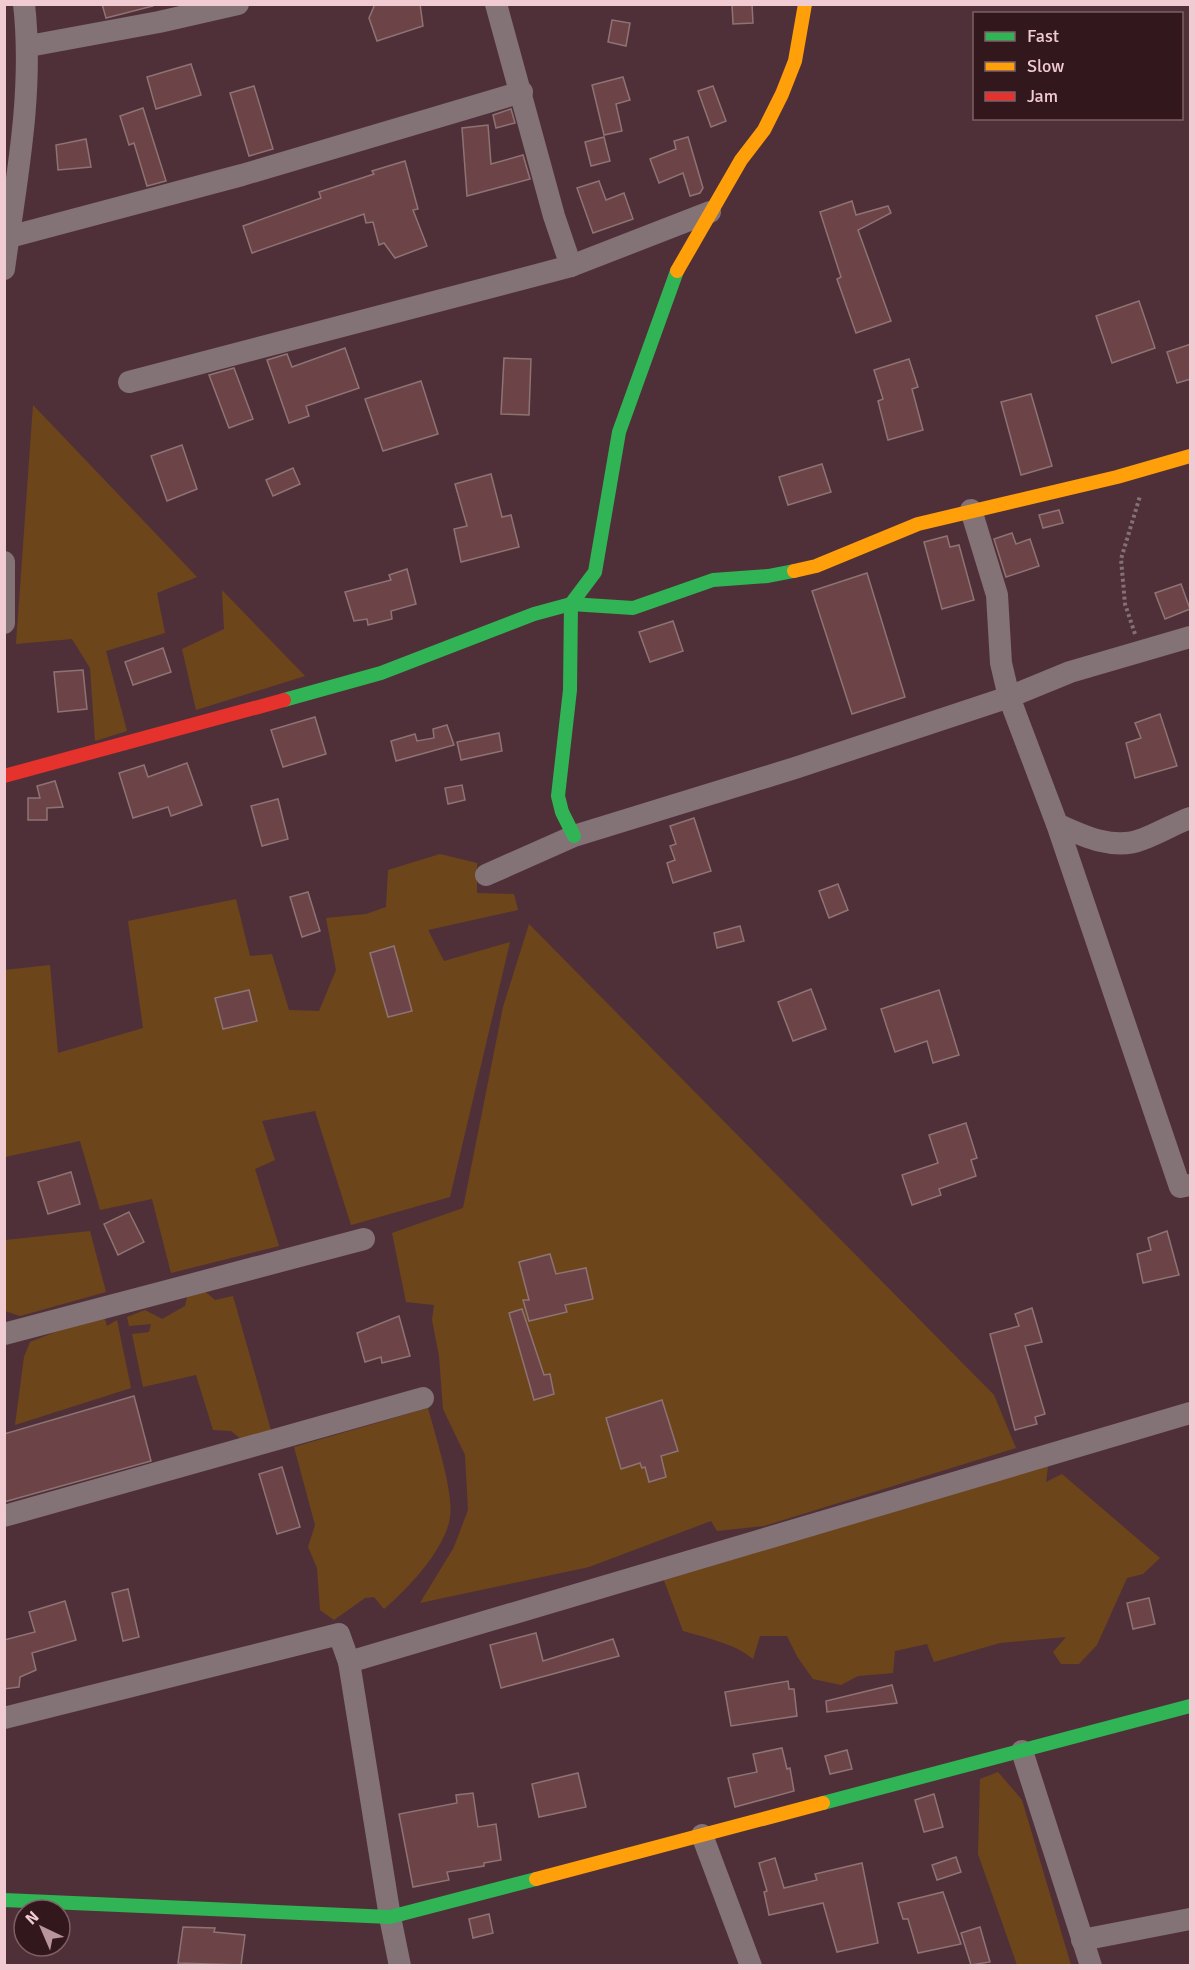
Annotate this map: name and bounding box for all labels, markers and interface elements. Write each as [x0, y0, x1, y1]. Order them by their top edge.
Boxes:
legend [973, 12, 1183, 120]
text: Fast [1027, 25, 1059, 47]
text: Slow [1027, 55, 1064, 77]
text: Jam [1027, 85, 1058, 107]
north arrow [12, 1898, 72, 1958]
text: N [21, 1907, 43, 1929]

